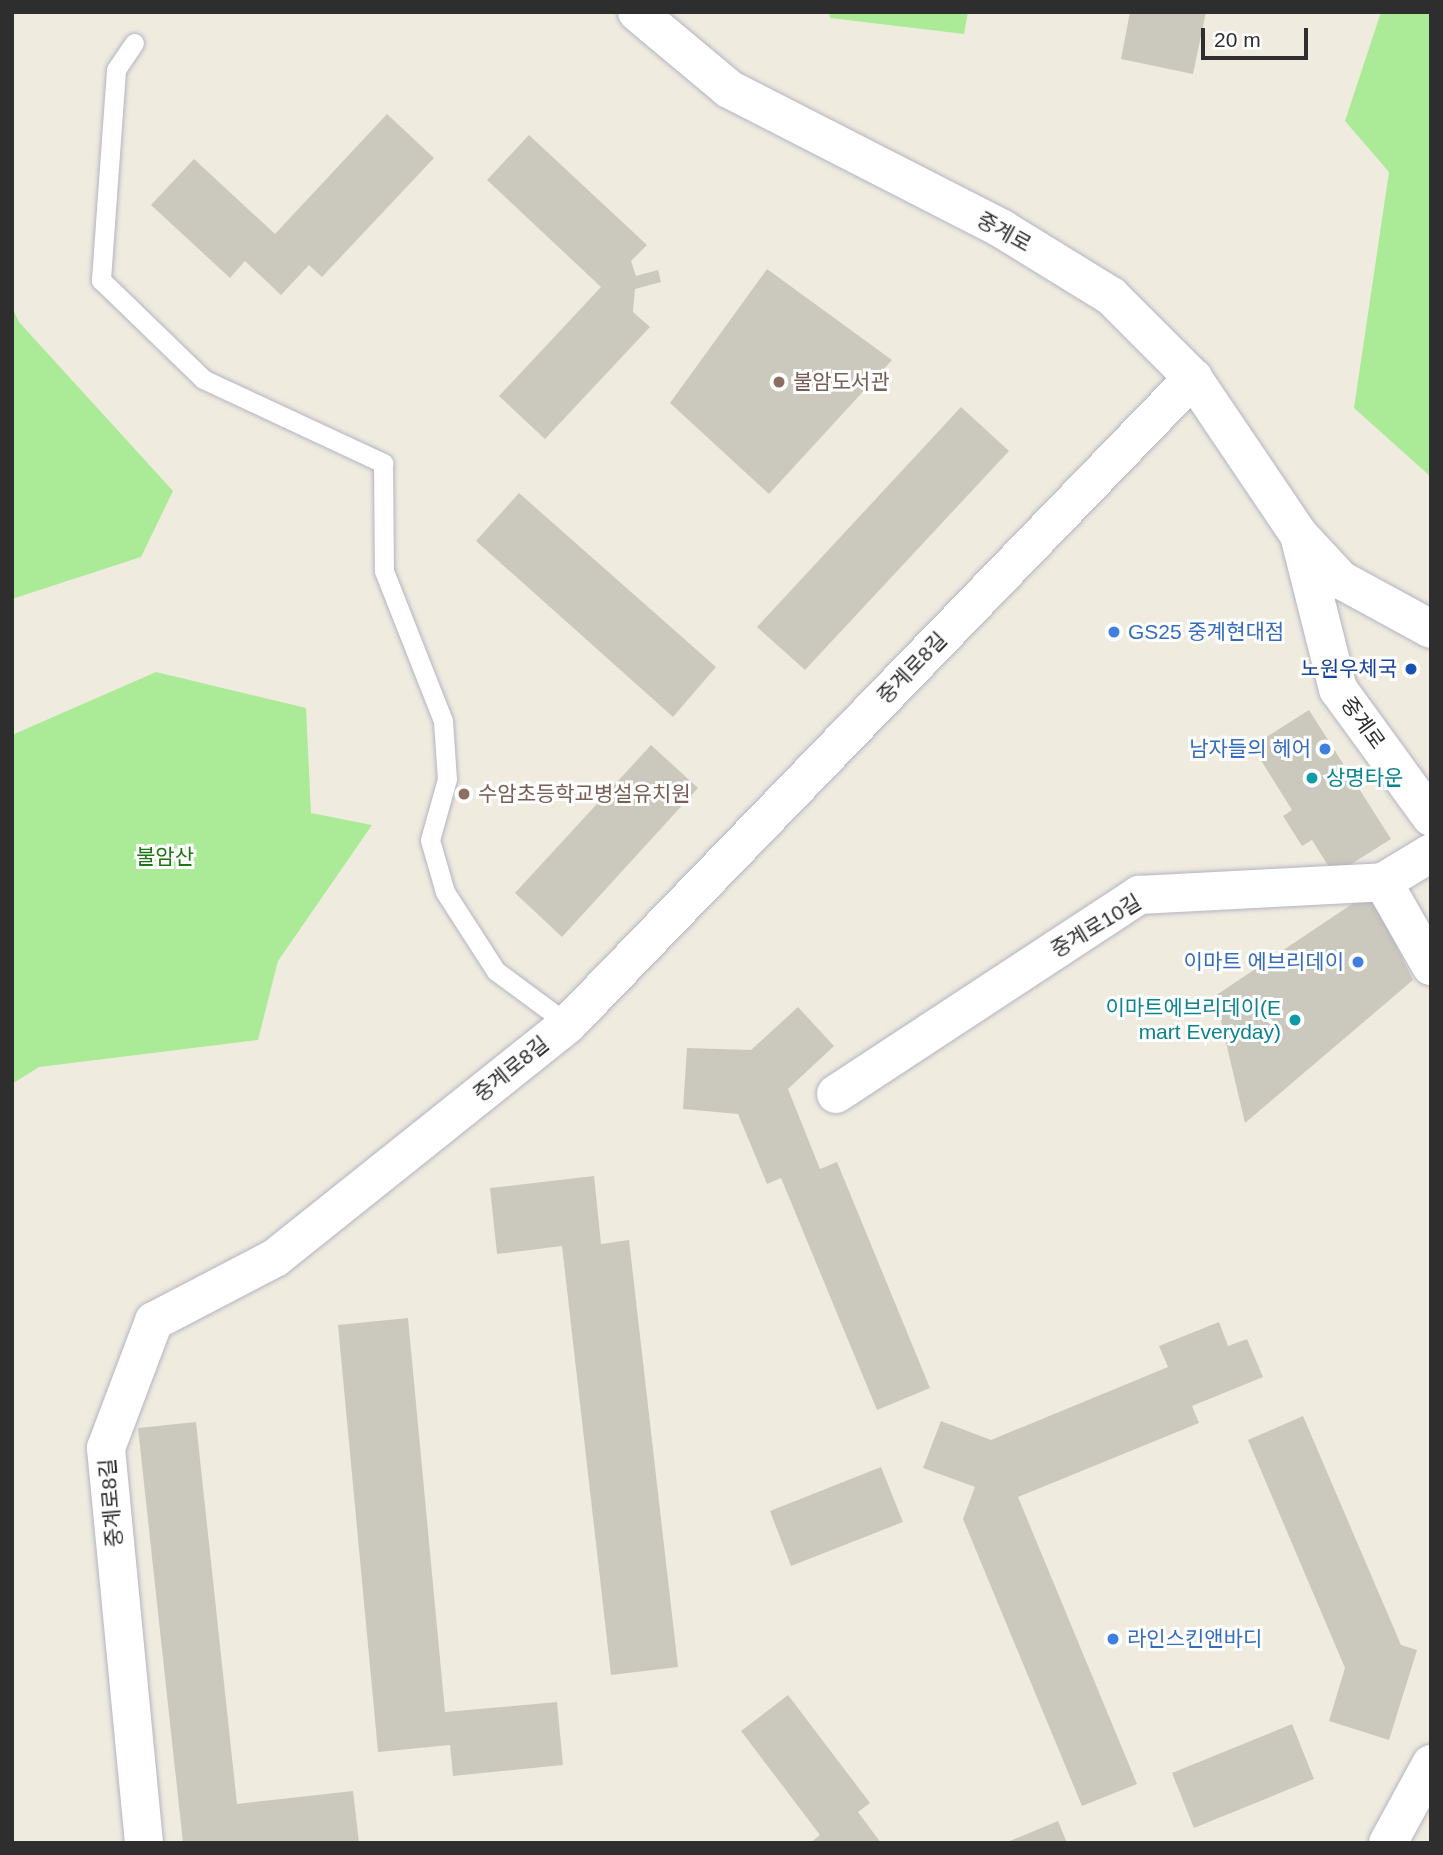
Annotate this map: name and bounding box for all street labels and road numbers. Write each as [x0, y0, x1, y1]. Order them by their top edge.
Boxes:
street label: 중계로 [973, 207, 1035, 257]
street label: 중계로8길 [872, 627, 952, 709]
street label: 중계로 [1336, 692, 1390, 754]
street label: 중계로10길 [1046, 889, 1146, 963]
street label: 중계로8길 [469, 1031, 553, 1107]
street label: 중계로8길 [95, 1458, 127, 1548]

